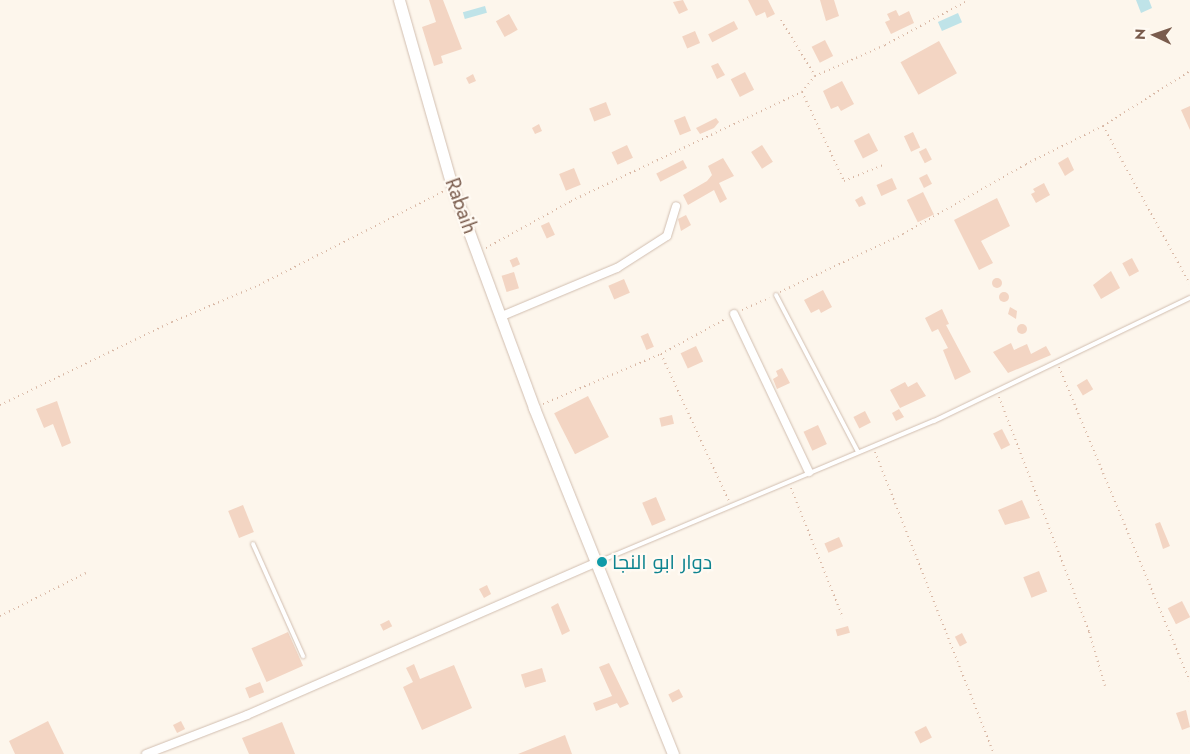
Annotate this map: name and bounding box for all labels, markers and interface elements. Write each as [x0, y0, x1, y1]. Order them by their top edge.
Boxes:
north arrow [1130, 10, 1180, 60]
text: N [1130, 28, 1150, 40]
street label: Rabaih [440, 175, 482, 237]
place label: دوار ابو النجا [612, 550, 712, 574]
marker: دوار ابو النجا [596, 556, 608, 568]

